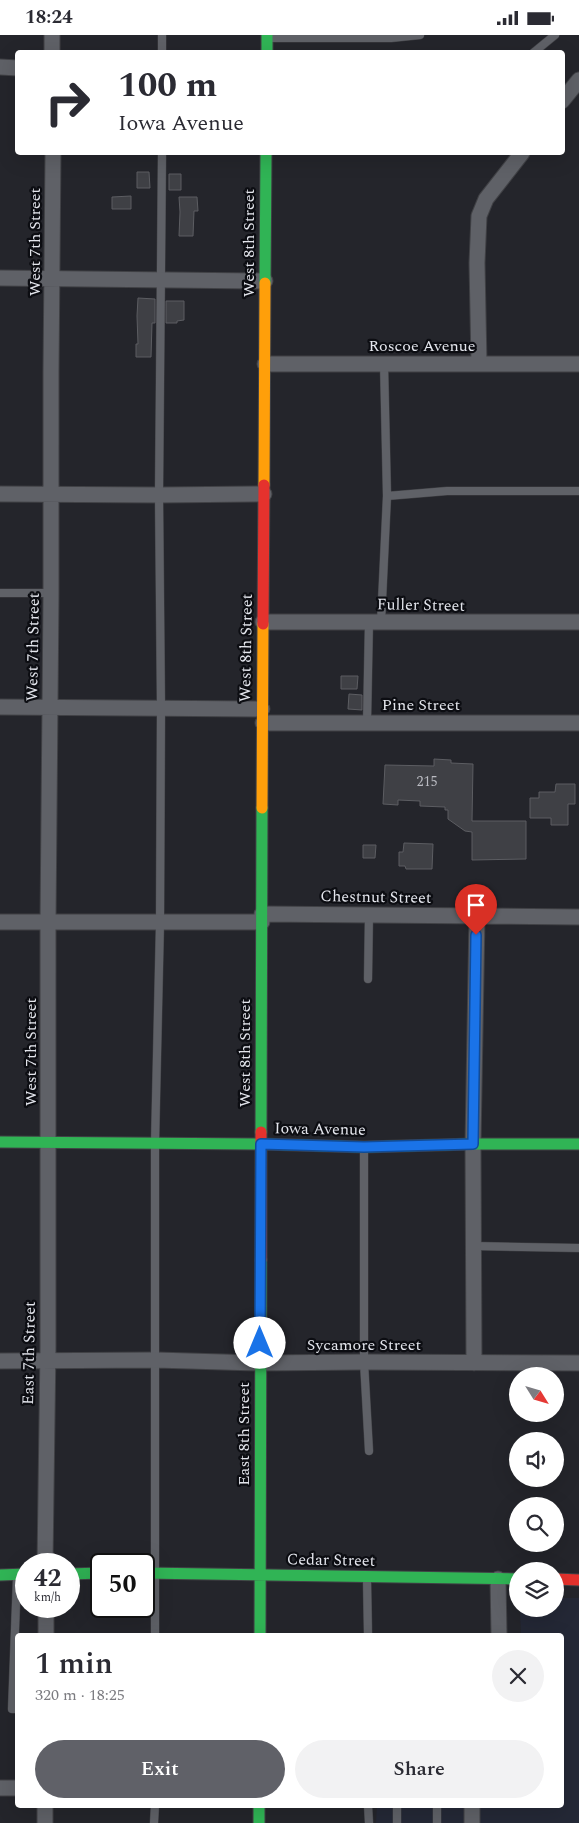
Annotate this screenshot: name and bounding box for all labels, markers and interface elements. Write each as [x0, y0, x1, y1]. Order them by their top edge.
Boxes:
text: 18:24 [25, 3, 73, 32]
text: 100 m [118, 59, 217, 112]
icon: right [35, 70, 100, 135]
text: Iowa Avenue [118, 107, 244, 140]
street label: West 7th Street [23, 187, 47, 296]
street label: West 8th Street [237, 188, 261, 297]
street label: Roscoe Avenue [368, 334, 476, 358]
street label: West 7th Street [20, 592, 46, 701]
street label: Fuller Street [377, 592, 466, 618]
street label: West 8th Street [233, 593, 259, 702]
street label: Pine Street [382, 693, 460, 717]
house number: 215 [417, 771, 438, 792]
street label: Chestnut Street [320, 884, 432, 910]
pin [455, 884, 497, 935]
icon: arrive [462, 891, 490, 919]
street label: West 7th Street [19, 997, 43, 1106]
street label: West 8th Street [233, 998, 257, 1107]
street label: Iowa Avenue [274, 1116, 366, 1142]
street label: East 7th Street [16, 1301, 42, 1405]
position arrow [233, 1316, 285, 1368]
street label: Sycamore Street [307, 1333, 422, 1357]
north arrow [509, 1367, 564, 1423]
map controls [509, 1367, 564, 1617]
street label: East 8th Street [232, 1382, 256, 1486]
button: sound [509, 1432, 564, 1487]
button: search [509, 1497, 564, 1552]
street label: Cedar Street [287, 1547, 376, 1573]
speed limit sign: 50 [90, 1553, 155, 1618]
text: 42 [33, 1560, 62, 1598]
button: layers [509, 1562, 564, 1617]
text: km/h [34, 1588, 61, 1607]
text: 1 min [35, 1641, 113, 1687]
button: close [492, 1650, 544, 1702]
text: 320 m · 18:25 [35, 1683, 125, 1707]
button: Exit [35, 1740, 285, 1798]
button: Share [295, 1740, 544, 1798]

